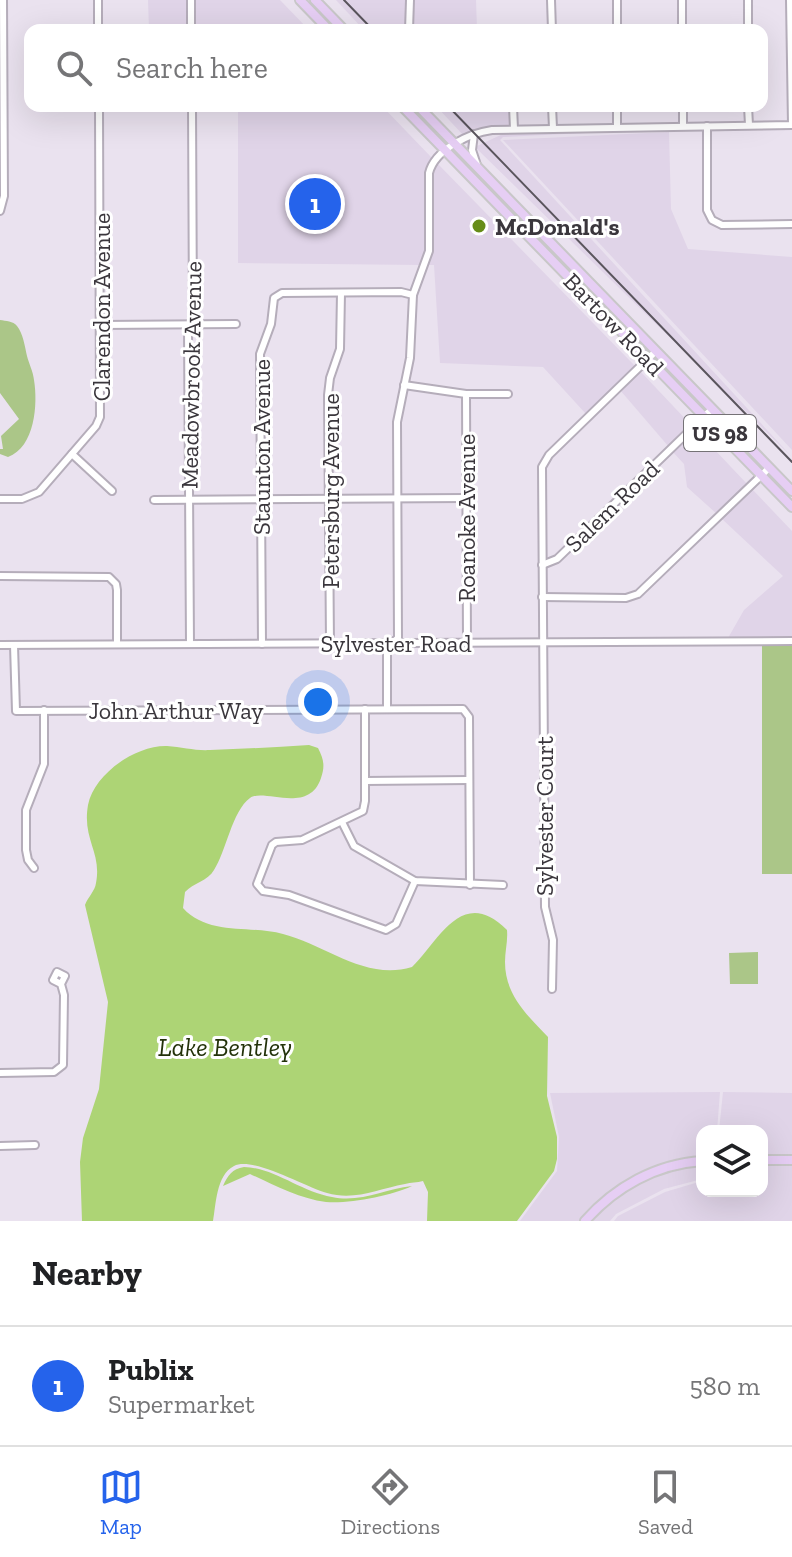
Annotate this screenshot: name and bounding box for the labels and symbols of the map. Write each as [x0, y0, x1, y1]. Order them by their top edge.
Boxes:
pin: 1 [289, 174, 341, 234]
place label: McDonald's [495, 212, 619, 241]
street label: Clarendon Avenue [87, 213, 116, 401]
marker: McDonald's [470, 217, 488, 235]
street label: Meadowbrook Avenue [175, 261, 207, 489]
street label: Bartow Road [558, 266, 670, 382]
street label: Staunton Avenue [247, 359, 276, 535]
street label: Petersburg Avenue [316, 393, 345, 589]
road number: US 98 [684, 415, 756, 451]
street label: Roanoke Avenue [452, 434, 481, 602]
street label: Salem Road [559, 454, 665, 558]
street label: Sylvester Road [320, 629, 472, 658]
your location [298, 682, 338, 722]
street label: John Arthur Way [88, 696, 264, 725]
street label: Sylvester Court [530, 736, 559, 896]
water label: Lake Bentley [158, 1031, 292, 1063]

